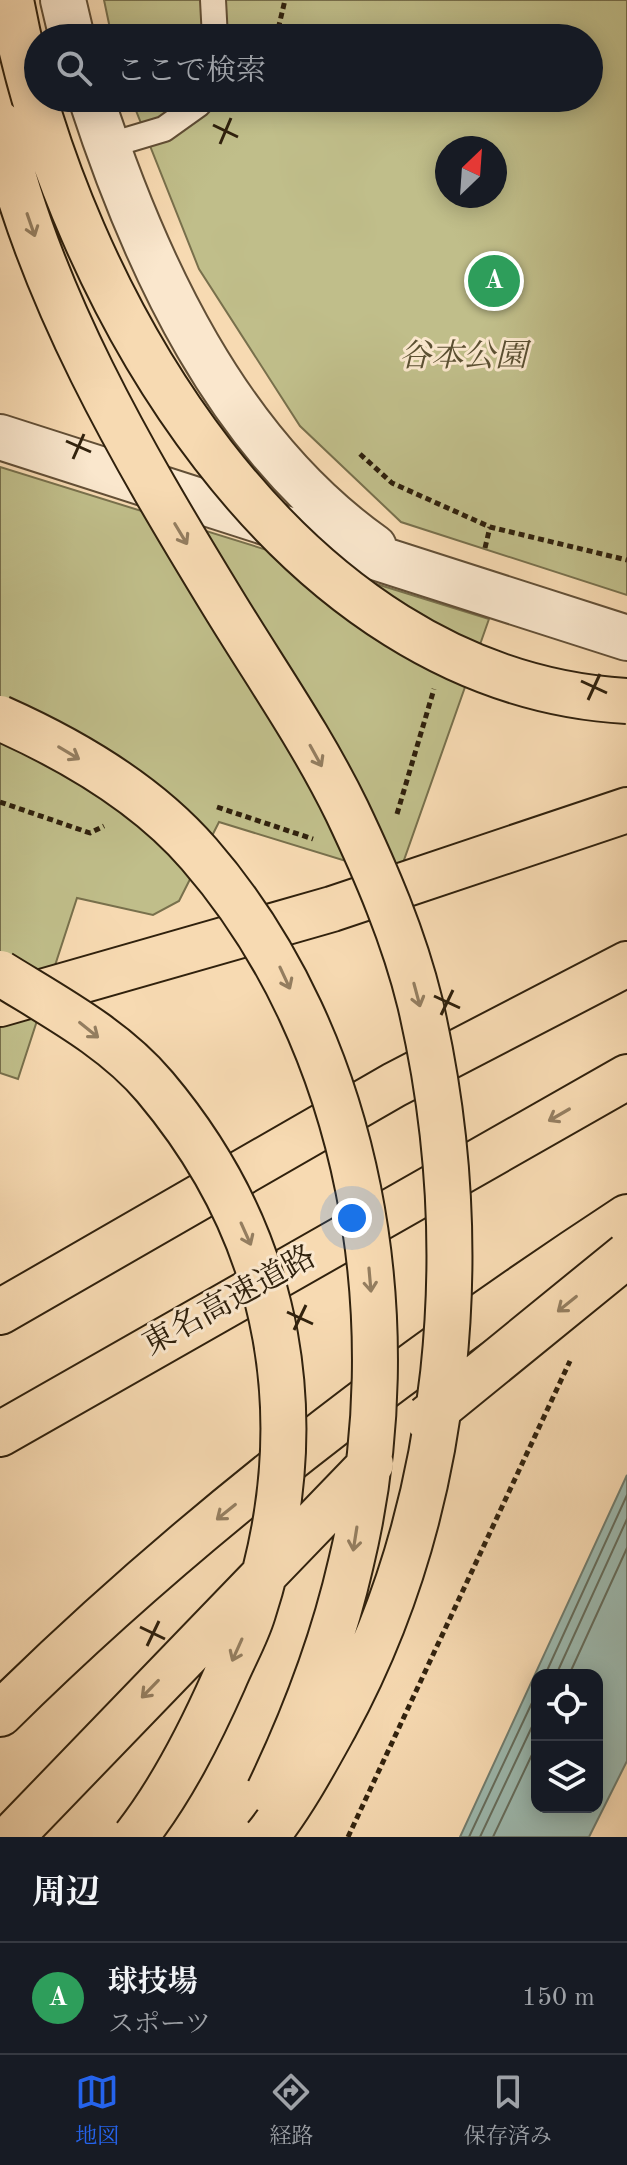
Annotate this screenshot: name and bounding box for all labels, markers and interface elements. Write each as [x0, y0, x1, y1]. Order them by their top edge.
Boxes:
search box [24, 24, 603, 112]
icon: search [52, 46, 96, 90]
text: ここで検索 [116, 57, 266, 87]
north arrow [435, 136, 507, 208]
one-way arrow [24, 213, 39, 238]
pin: A [468, 251, 520, 311]
park label: 谷本公園 [399, 339, 532, 374]
one-way arrow [173, 522, 189, 545]
one-way arrow [308, 744, 324, 767]
one-way arrow [57, 746, 80, 762]
one-way arrow [278, 966, 293, 990]
one-way arrow [410, 981, 425, 1007]
one-way arrow [78, 1021, 99, 1039]
one-way arrow [548, 1107, 571, 1123]
your location [332, 1198, 372, 1238]
one-way arrow [239, 1221, 254, 1245]
street label: 東名高速道路 [136, 1238, 322, 1363]
one-way arrow [363, 1266, 378, 1293]
one-way arrow [557, 1295, 577, 1313]
one-way arrow [216, 1503, 237, 1521]
one-way arrow [347, 1525, 362, 1551]
one-way arrow [229, 1637, 244, 1661]
map controls [531, 1669, 603, 1813]
button: locate [531, 1669, 603, 1741]
one-way arrow [141, 1679, 160, 1699]
button: layers [531, 1741, 603, 1813]
text: 周辺 [32, 1877, 100, 1911]
text: 球技場 [108, 1968, 198, 1998]
text: A [48, 1985, 68, 2011]
text: 150 m [522, 1985, 595, 2011]
text: スポーツ [108, 2012, 211, 2038]
tab: 地図 [75, 2070, 119, 2151]
tab: 経路 [269, 2070, 314, 2151]
tab: 保存済み [464, 2070, 552, 2151]

